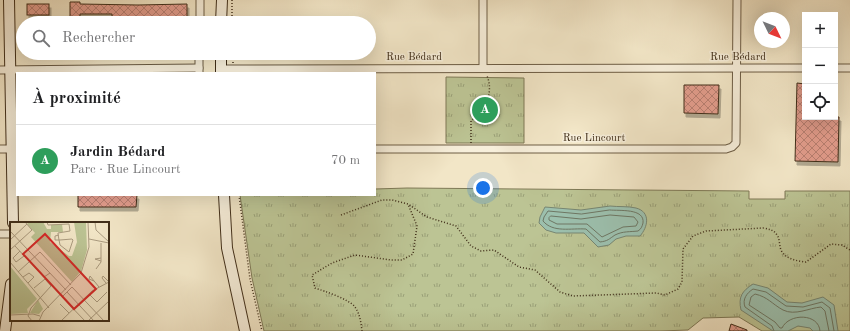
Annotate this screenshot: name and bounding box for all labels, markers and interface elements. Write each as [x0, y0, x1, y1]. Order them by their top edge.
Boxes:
north arrow [754, 12, 790, 48]
map controls [802, 12, 838, 120]
button: + [802, 12, 838, 48]
search box [16, 16, 376, 60]
icon: search [30, 27, 52, 49]
text: Rechercher [62, 31, 135, 46]
button: − [802, 48, 838, 84]
street label: Rue Bédard [386, 52, 442, 63]
street label: Rue Bédard [710, 52, 766, 63]
button: locate [802, 84, 838, 120]
text: À proximité [32, 90, 121, 107]
pin: A [472, 95, 498, 125]
street label: Rue Lincourt [563, 133, 625, 144]
text: Jardin Bédard [70, 145, 165, 160]
text: A [40, 154, 50, 167]
text: 70 m [331, 154, 360, 167]
text: Parc · Rue Lincourt [70, 163, 181, 176]
your location [473, 178, 493, 198]
inset map [10, 222, 109, 321]

